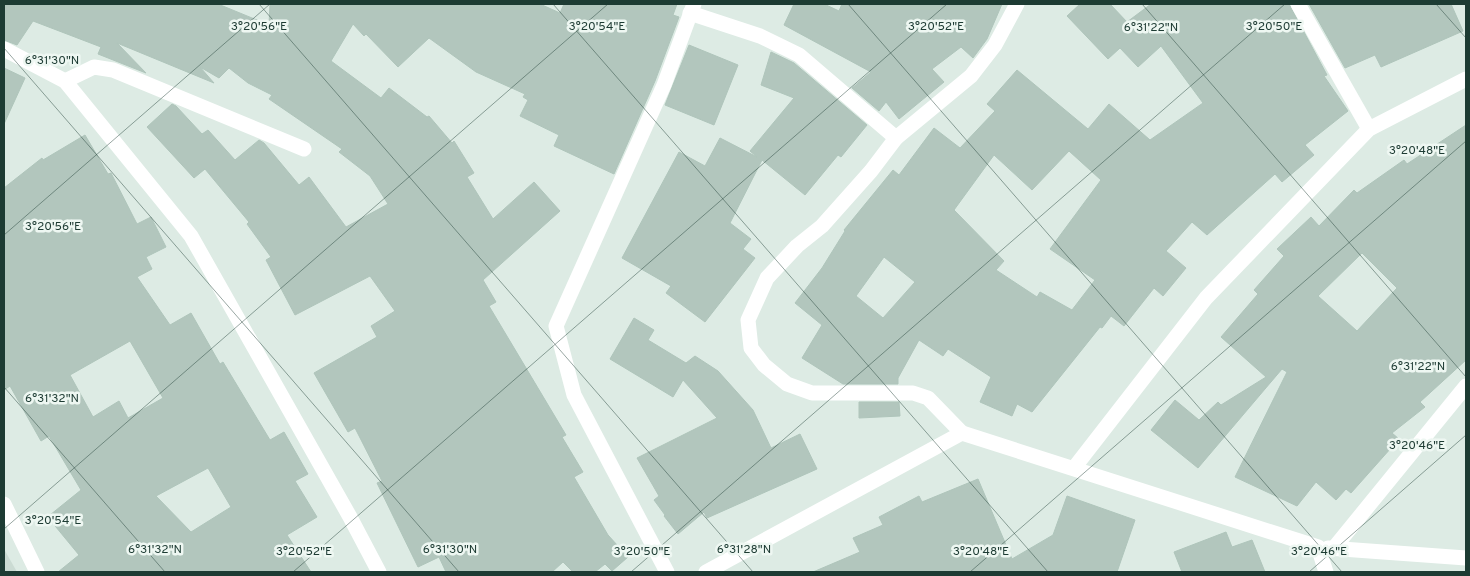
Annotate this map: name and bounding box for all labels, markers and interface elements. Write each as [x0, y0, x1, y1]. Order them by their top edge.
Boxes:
text: 3°20'56"E [231, 19, 287, 35]
text: 3°20'54"E [569, 19, 625, 35]
text: 3°20'52"E [908, 19, 964, 35]
text: 3°20'50"E [1246, 19, 1302, 35]
text: 6°31'22"N [1124, 20, 1178, 36]
text: 6°31'30"N [25, 53, 79, 69]
text: 3°20'48"E [1389, 143, 1445, 159]
text: 3°20'56"E [25, 219, 81, 235]
text: 6°31'22"N [1391, 359, 1445, 375]
text: 6°31'32"N [25, 391, 79, 407]
text: 3°20'46"E [1389, 438, 1445, 454]
text: 3°20'54"E [25, 513, 81, 529]
text: 6°31'32"N [128, 542, 182, 558]
text: 6°31'30"N [423, 542, 477, 558]
text: 6°31'28"N [717, 542, 771, 558]
text: 3°20'52"E [276, 544, 332, 560]
text: 3°20'50"E [614, 544, 670, 560]
text: 3°20'48"E [953, 544, 1009, 560]
text: 3°20'46"E [1291, 544, 1347, 560]

